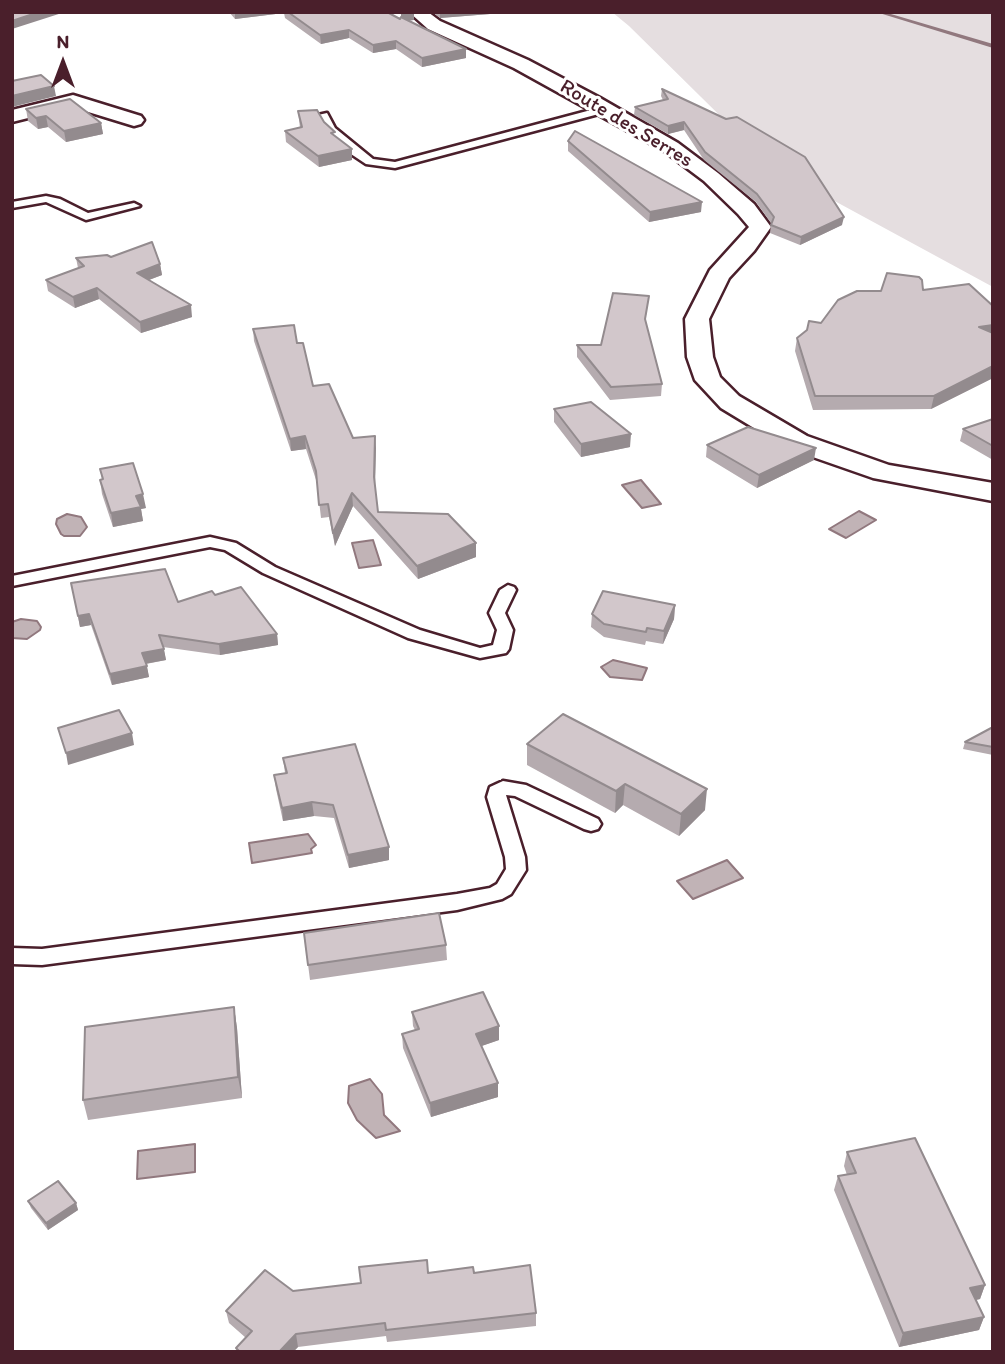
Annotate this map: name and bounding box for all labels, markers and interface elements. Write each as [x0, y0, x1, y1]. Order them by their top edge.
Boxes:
north arrow [28, 28, 98, 98]
text: N [57, 30, 69, 53]
street label: Route des Serres [555, 74, 697, 174]

